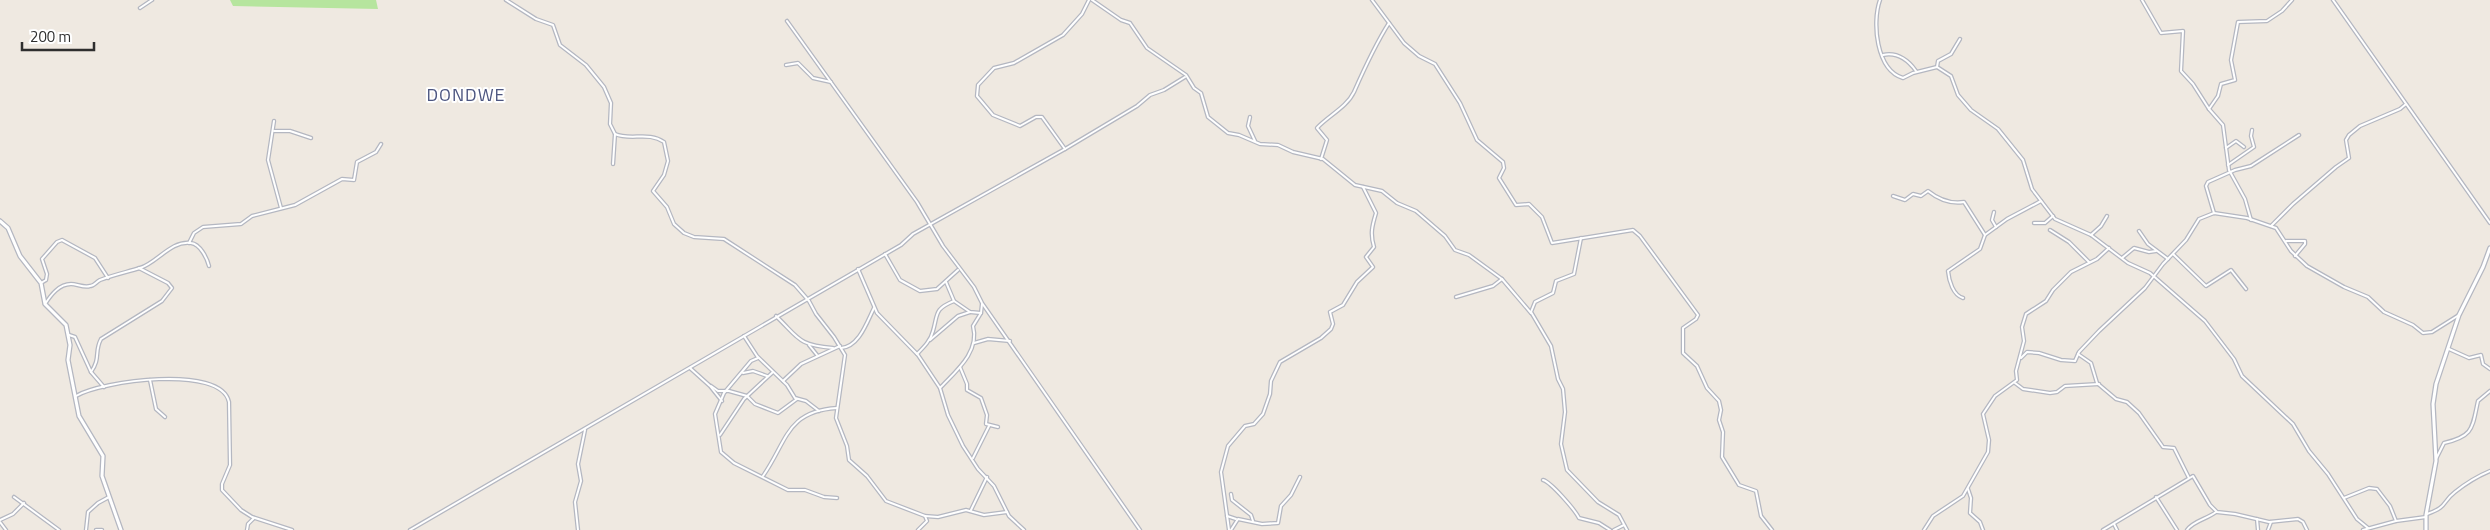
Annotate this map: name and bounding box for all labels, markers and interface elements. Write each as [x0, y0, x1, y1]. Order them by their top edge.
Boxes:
scale bar [22, 20, 95, 52]
text: 200 m [30, 25, 71, 48]
district label: DONDWE [426, 81, 506, 108]

